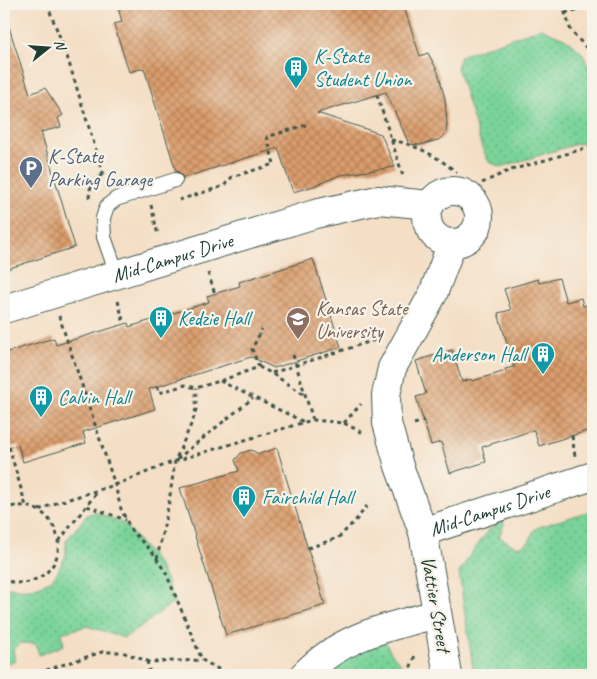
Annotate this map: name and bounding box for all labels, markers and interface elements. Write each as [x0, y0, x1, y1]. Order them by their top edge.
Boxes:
north arrow [22, 22, 72, 72]
text: N [51, 38, 70, 53]
place label: K-State Student Union [314, 44, 412, 92]
building icon: K-State Student Union [283, 55, 309, 89]
place label: K-State Parking Garage [48, 144, 153, 192]
parking icon: K-State Parking Garage [18, 155, 44, 189]
street label: Mid-Campus Drive [109, 227, 237, 288]
place label: Kansas State University [316, 296, 409, 344]
building icon: Kedzie Hall [148, 305, 174, 339]
place label: Kedzie Hall [178, 306, 253, 331]
school or university icon: Kansas State University [285, 306, 311, 340]
building icon: Anderson Hall [530, 341, 556, 375]
place label: Anderson Hall [432, 342, 530, 367]
building icon: Calvin Hall [28, 384, 54, 418]
place label: Calvin Hall [58, 385, 134, 410]
street label: Mid-Campus Drive [426, 478, 554, 541]
building icon: Fairchild Hall [231, 484, 257, 518]
place label: Fairchild Hall [262, 485, 356, 510]
street label: Vattier Street [415, 554, 457, 657]

